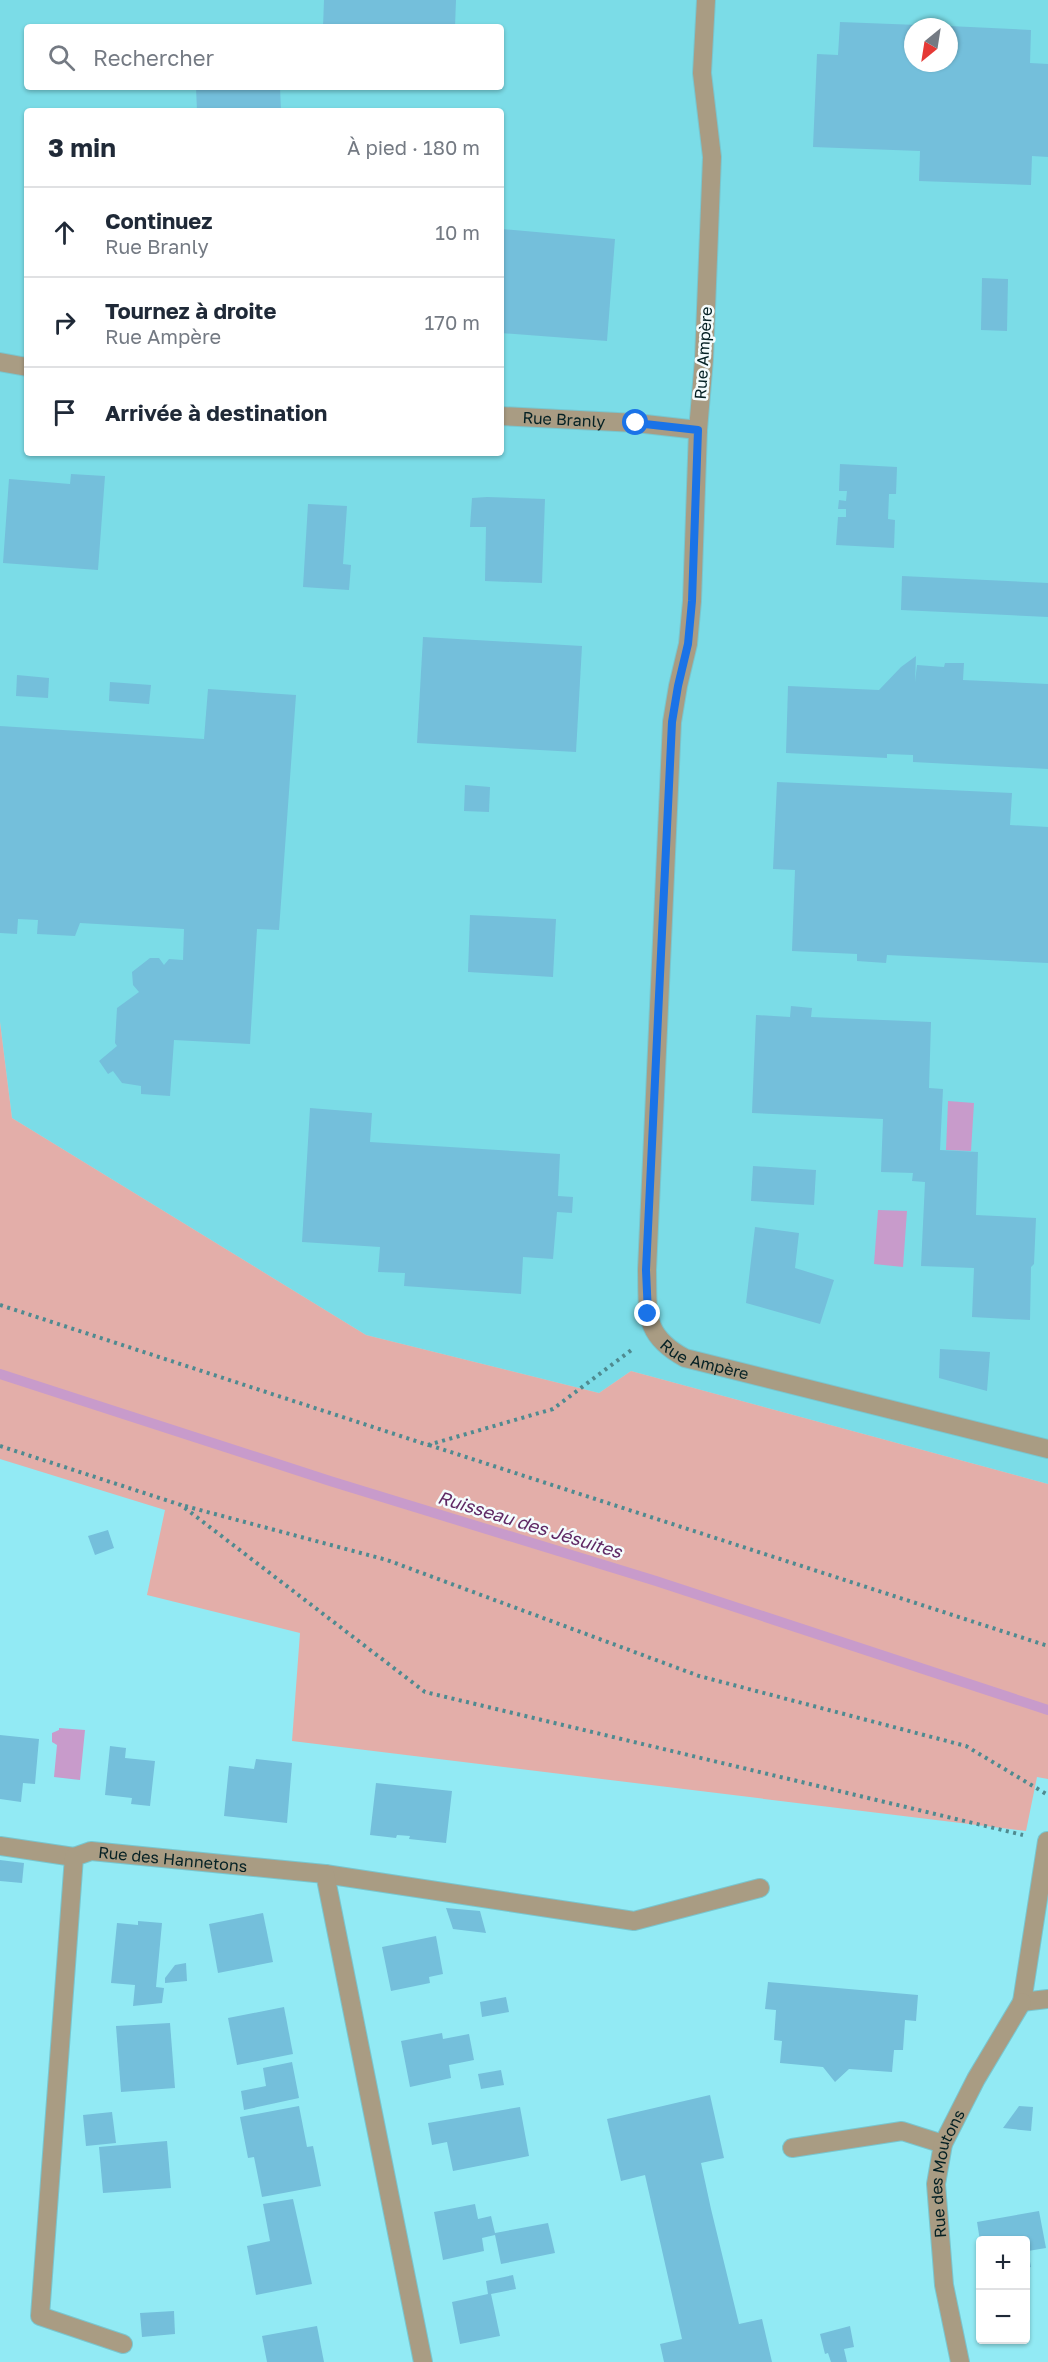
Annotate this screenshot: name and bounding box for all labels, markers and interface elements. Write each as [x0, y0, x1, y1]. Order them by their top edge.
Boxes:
north arrow [904, 18, 958, 72]
search box [24, 24, 504, 90]
icon: search [45, 41, 78, 74]
text: Rechercher [93, 44, 214, 71]
text: 3 min [48, 132, 116, 163]
text: À pied · 180 m [347, 135, 480, 159]
text: Continuez [105, 207, 212, 234]
icon: ahead [48, 216, 81, 249]
text: 10 m [435, 220, 480, 244]
text: Rue Branly [105, 234, 209, 258]
text: Tournez à droite [105, 297, 276, 324]
icon: right [48, 306, 81, 339]
street label: Rue Ampère [690, 306, 716, 400]
text: 170 m [425, 310, 480, 334]
text: Rue Ampère [105, 324, 221, 348]
icon: arrive [48, 396, 81, 429]
text: Arrivée à destination [105, 399, 327, 426]
street label: Rue Branly [522, 407, 606, 431]
route start [622, 409, 648, 435]
route end [634, 1300, 660, 1326]
street label: Rue Ampère [656, 1335, 751, 1384]
water label: Ruisseau des Jésuites [435, 1486, 626, 1563]
street label: Rue des Hannetons [97, 1842, 248, 1876]
street label: Rue des Moutons [926, 2106, 969, 2239]
map controls [976, 2236, 1030, 2344]
button: + [976, 2236, 1030, 2290]
button: − [976, 2290, 1030, 2344]

